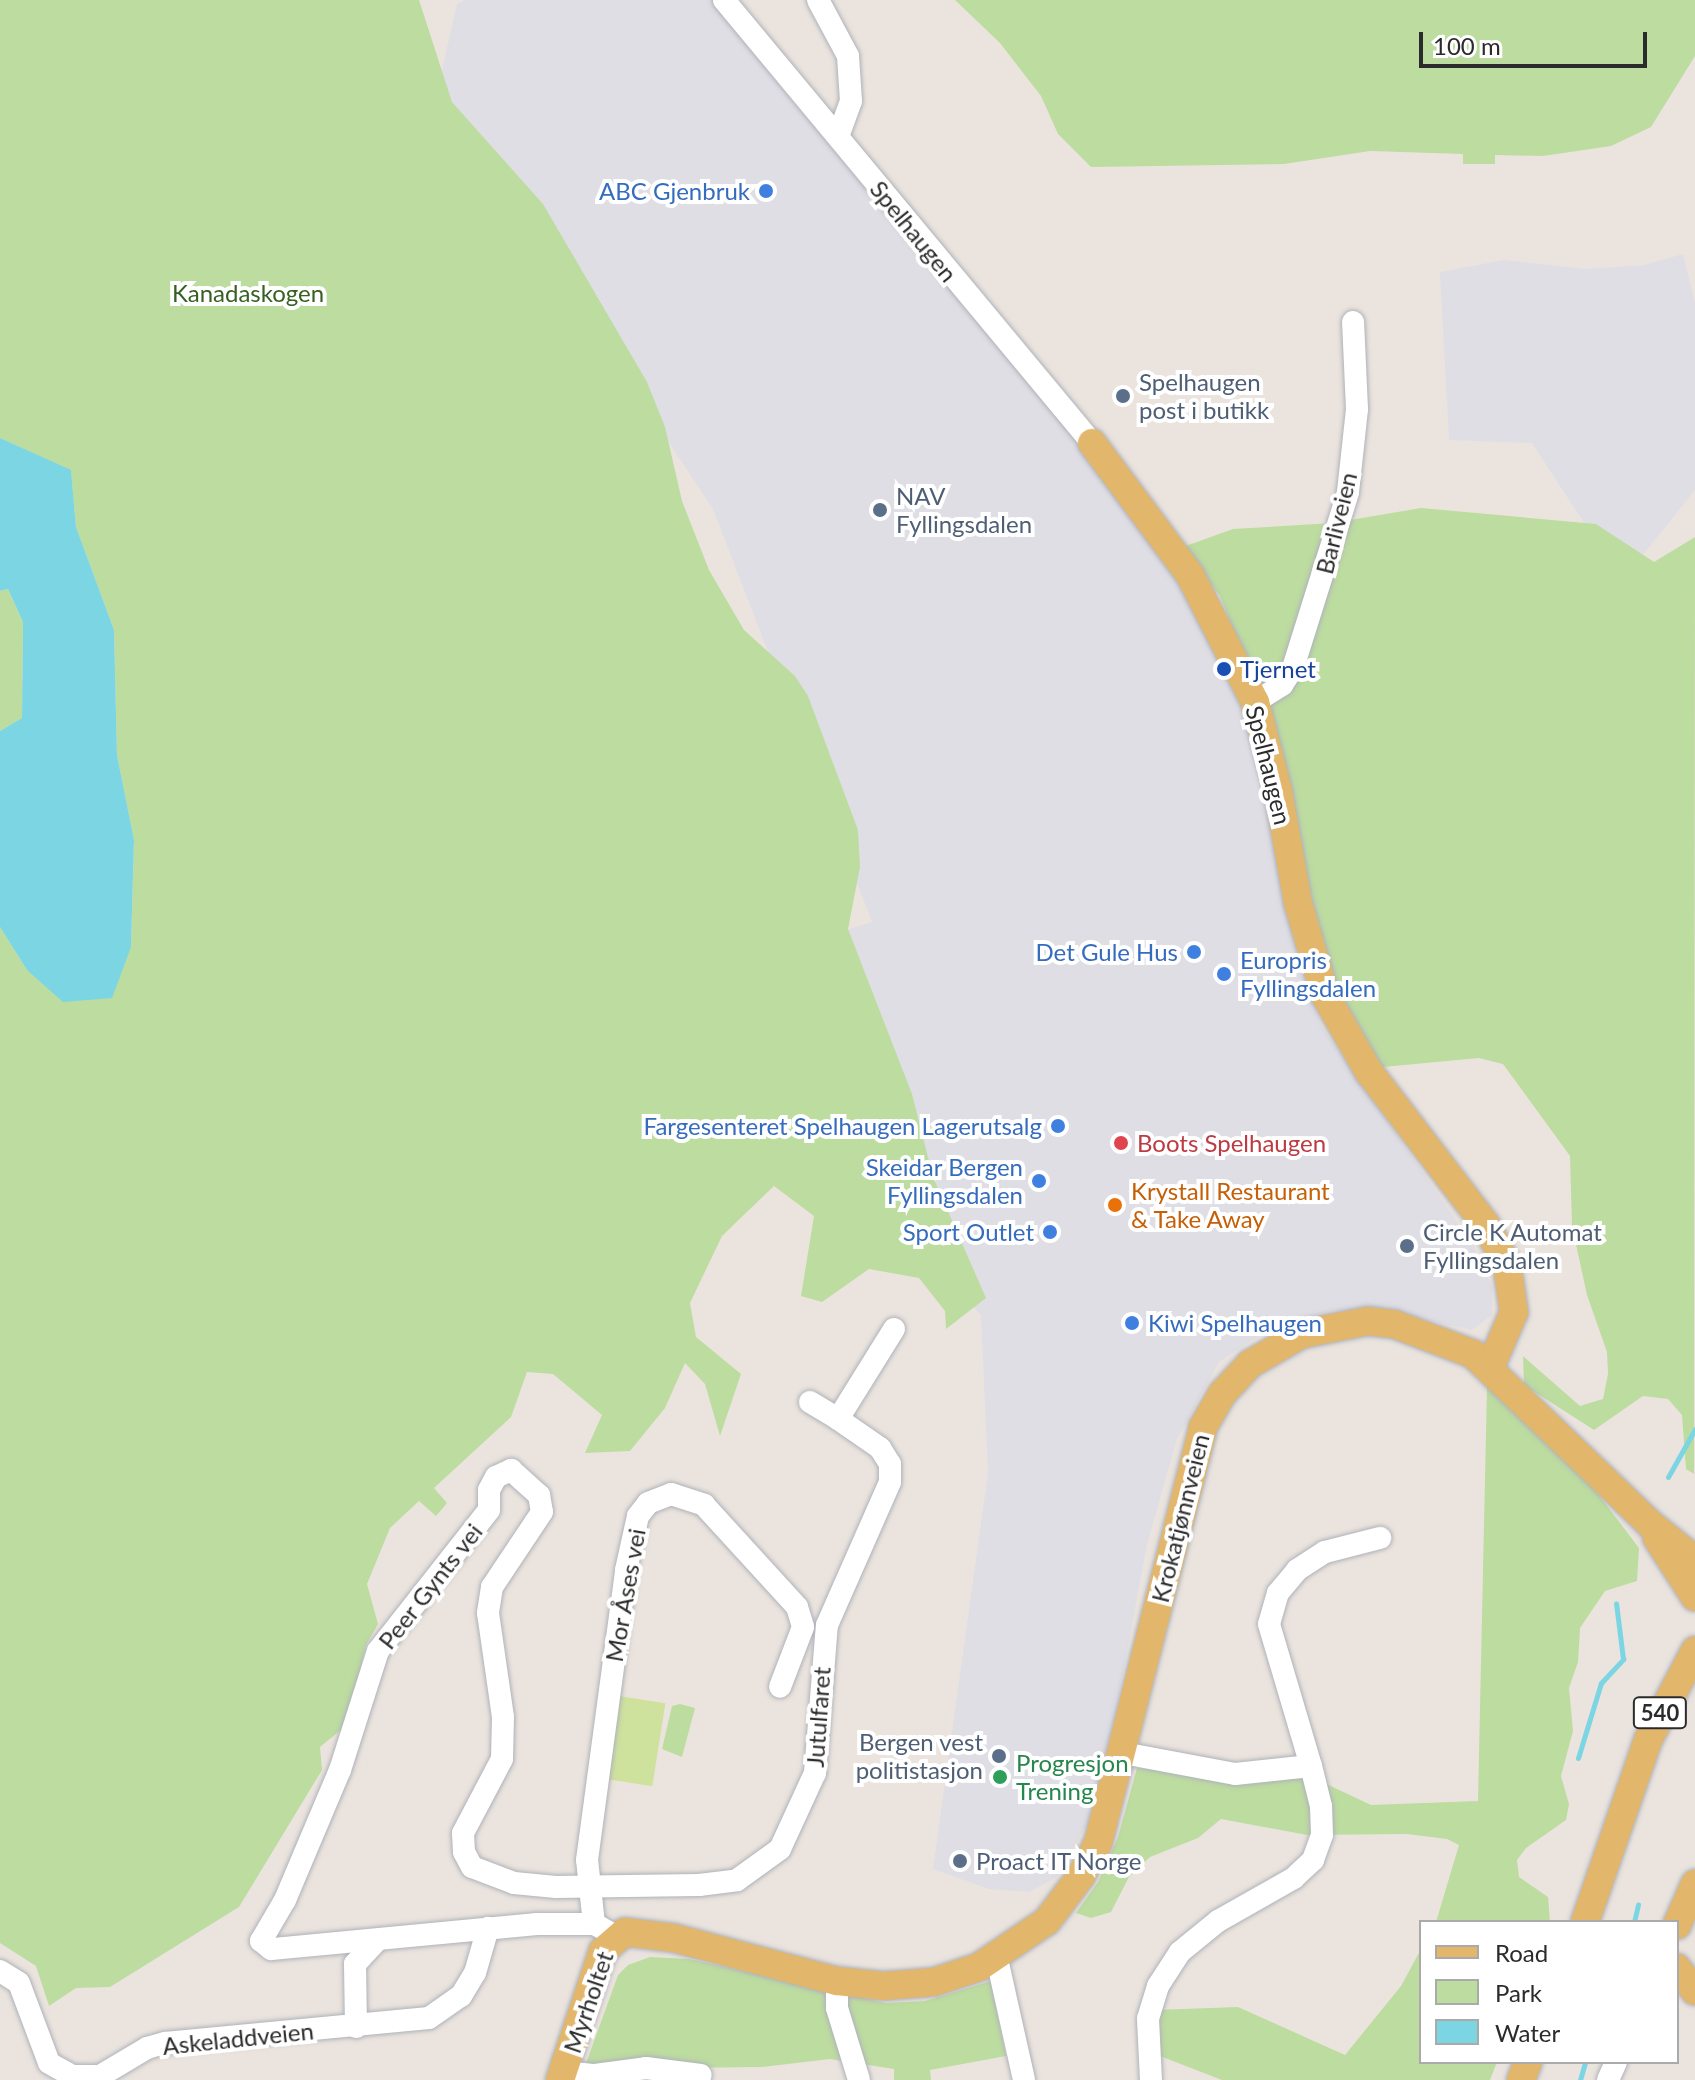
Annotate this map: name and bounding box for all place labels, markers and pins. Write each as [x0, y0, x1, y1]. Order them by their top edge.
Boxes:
place label: ABC Gjenbruk [599, 177, 750, 205]
marker: ABC Gjenbruk [757, 182, 775, 200]
place label: Spelhaugen post i butikk [1139, 368, 1269, 424]
marker: Spelhaugen post i butikk [1114, 387, 1132, 405]
place label: NAV Fyllingsdalen [896, 482, 1032, 538]
marker: NAV Fyllingsdalen [871, 501, 889, 519]
place label: Tjernet [1240, 655, 1316, 683]
marker: Tjernet [1215, 660, 1233, 678]
place label: Det Gule Hus [1036, 938, 1178, 966]
marker: Det Gule Hus [1185, 943, 1203, 961]
place label: Europris Fyllingsdalen [1240, 946, 1376, 1002]
marker: Europris Fyllingsdalen [1215, 965, 1233, 983]
place label: Fargesenteret Spelhaugen Lagerutsalg [644, 1112, 1042, 1140]
marker: Fargesenteret Spelhaugen Lagerutsalg [1049, 1117, 1067, 1135]
place label: Boots Spelhaugen [1137, 1129, 1326, 1157]
marker: Boots Spelhaugen [1112, 1134, 1130, 1152]
place label: Skeidar Bergen Fyllingsdalen [865, 1153, 1023, 1209]
marker: Skeidar Bergen Fyllingsdalen [1030, 1172, 1048, 1190]
place label: Krystall Restaurant & Take Away [1131, 1177, 1330, 1233]
marker: Krystall Restaurant & Take Away [1106, 1196, 1124, 1214]
place label: Sport Outlet [903, 1218, 1034, 1246]
place label: Circle K Automat Fyllingsdalen [1423, 1218, 1603, 1274]
marker: Sport Outlet [1041, 1223, 1059, 1241]
marker: Circle K Automat Fyllingsdalen [1398, 1237, 1416, 1255]
place label: Kiwi Spelhaugen [1148, 1309, 1322, 1337]
marker: Kiwi Spelhaugen [1123, 1314, 1141, 1332]
place label: Bergen vest politistasjon [856, 1728, 983, 1784]
marker: Bergen vest politistasjon [990, 1747, 1008, 1765]
place label: Progresjon Trening [1016, 1749, 1129, 1805]
marker: Progresjon Trening [991, 1768, 1009, 1786]
place label: Proact IT Norge [976, 1847, 1142, 1875]
marker: Proact IT Norge [951, 1852, 969, 1870]

